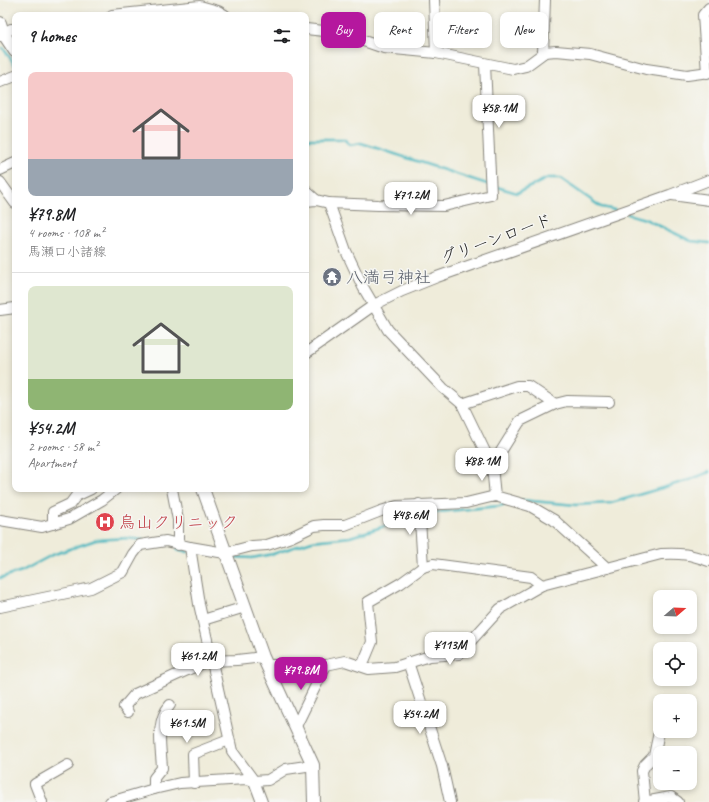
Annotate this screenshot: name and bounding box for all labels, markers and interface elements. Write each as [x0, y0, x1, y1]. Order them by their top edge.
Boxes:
chip: Buy [321, 12, 366, 48]
chip: Rent [374, 12, 425, 48]
chip: Filters [433, 12, 492, 48]
chip: New [500, 12, 548, 48]
icon: filters [271, 25, 293, 47]
text: 9 homes [28, 26, 76, 47]
pin: ¥58.1M [466, 95, 532, 129]
icon: home [125, 98, 197, 170]
text: ¥58.1M [481, 100, 517, 116]
pin: ¥71.2M [378, 182, 444, 216]
text: ¥71.2M [393, 187, 429, 203]
text: ¥79.8M [28, 204, 74, 225]
street label: グリーンロード [437, 209, 555, 269]
text: 4 rooms · 108 m² [28, 225, 104, 241]
text: 馬瀬口小諸線 [28, 244, 106, 260]
temple icon: 八満弓神社 [321, 266, 343, 288]
place label: 八満弓神社 [346, 267, 431, 288]
icon: home [125, 312, 197, 384]
text: ¥54.2M [28, 418, 74, 439]
text: 2 rooms · 58 m² [28, 439, 98, 455]
pin: ¥88.1M [449, 448, 515, 482]
text: ¥88.1M [464, 453, 500, 469]
text: Apartment [28, 455, 76, 471]
pin: ¥48.6M [377, 502, 443, 536]
text: ¥48.6M [392, 507, 428, 523]
hospital icon: 烏山クリニック [94, 511, 116, 533]
place label: 烏山クリニック [119, 512, 238, 533]
north arrow [653, 590, 697, 634]
map controls [653, 590, 697, 790]
pin: ¥113M [422, 632, 478, 666]
text: ¥113M [434, 637, 466, 653]
button: locate [653, 642, 697, 686]
pin: ¥61.2M [165, 643, 231, 677]
text: ¥61.2M [180, 648, 216, 664]
pin: ¥79.8M [268, 657, 334, 691]
text: ¥79.8M [283, 662, 319, 678]
button: + [653, 694, 697, 738]
pin: ¥54.2M [387, 701, 453, 735]
text: ¥54.2M [402, 706, 438, 722]
pin: ¥61.5M [154, 710, 220, 744]
text: ¥61.5M [169, 715, 205, 731]
button: − [653, 746, 697, 790]

